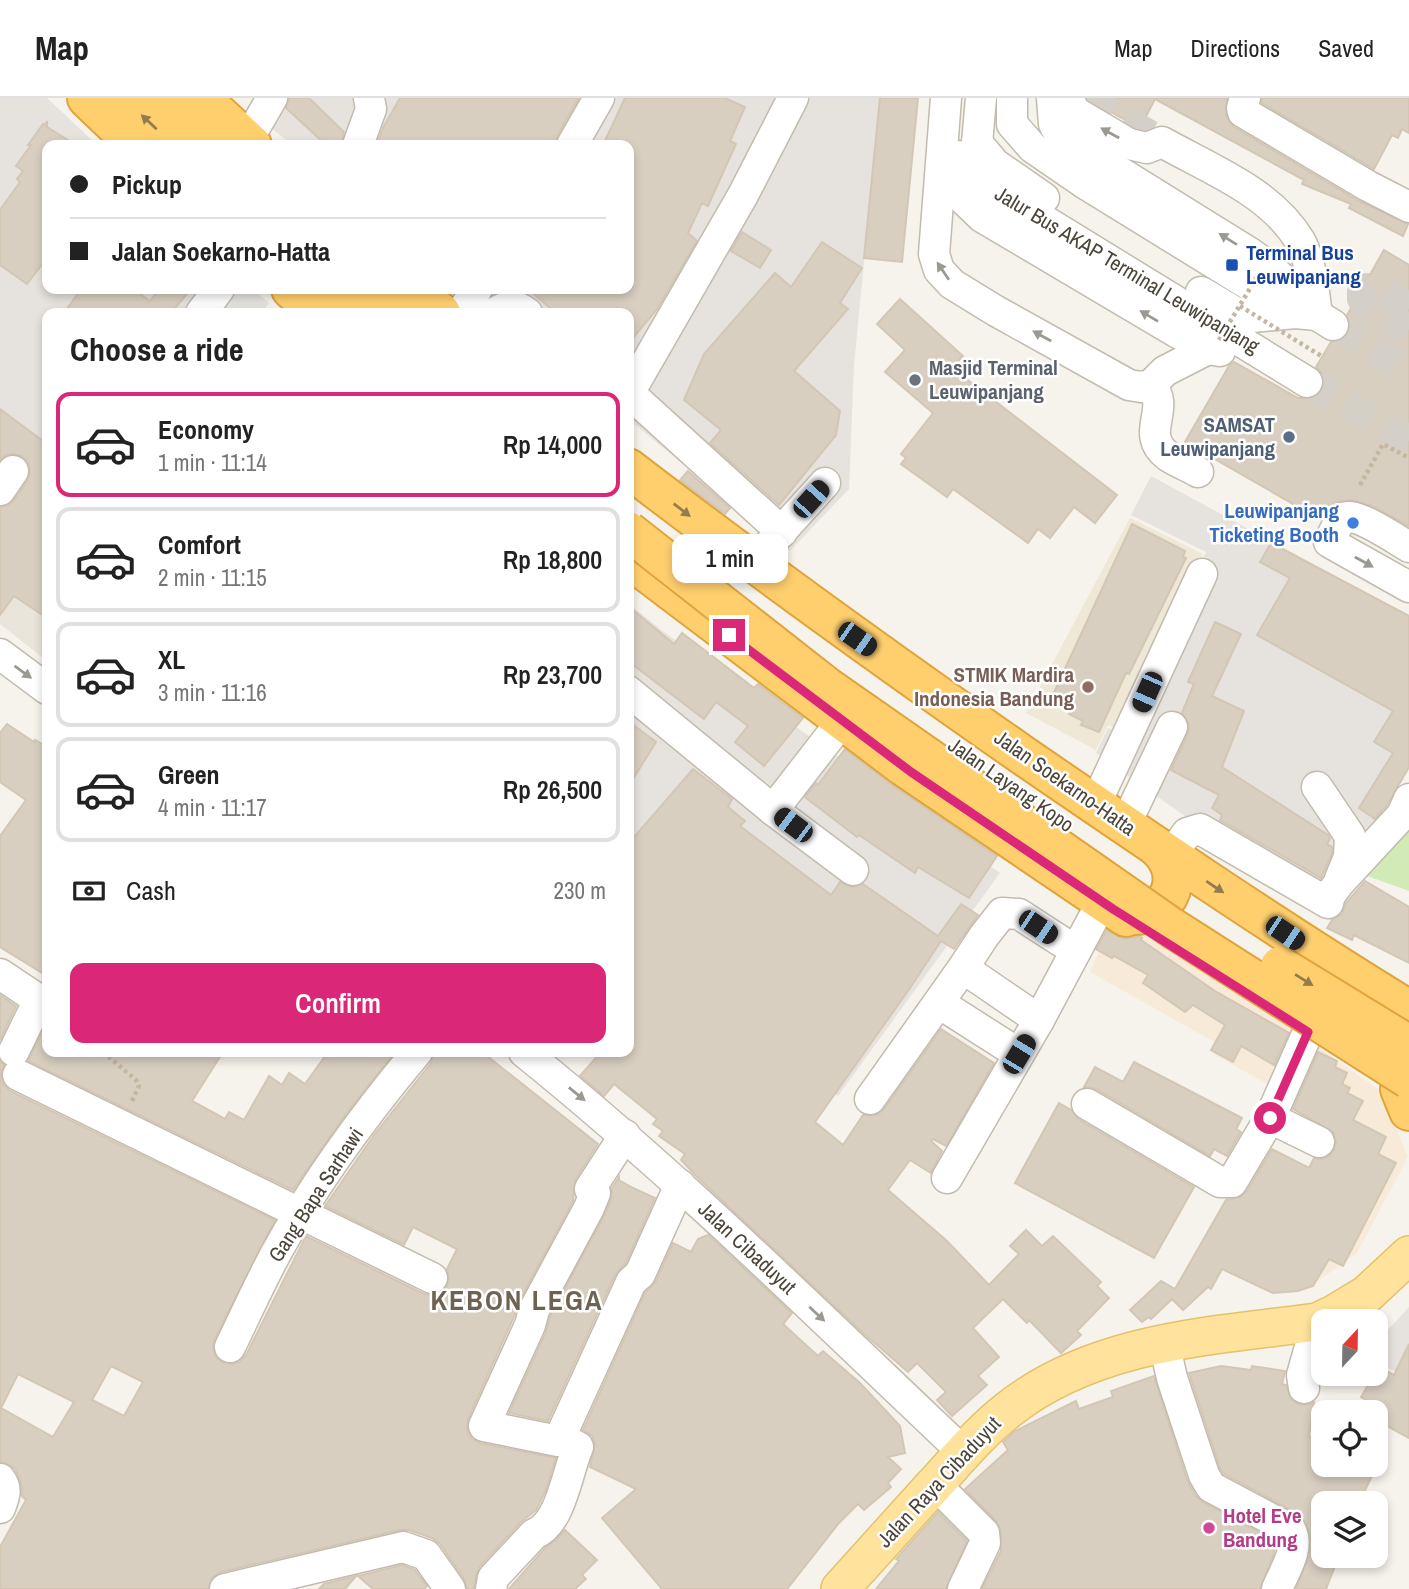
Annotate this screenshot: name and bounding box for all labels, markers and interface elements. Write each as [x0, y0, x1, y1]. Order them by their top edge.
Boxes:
text: Map [35, 26, 89, 70]
text: Map [1114, 32, 1152, 64]
text: Directions [1190, 32, 1280, 64]
text: Saved [1318, 32, 1374, 64]
one-way arrow [141, 114, 158, 130]
one-way arrow [1100, 127, 1119, 139]
text: Pickup [112, 167, 182, 202]
street label: Jalur Bus AKAP Terminal Leuwipanjang [990, 179, 1265, 360]
one-way arrow [1218, 233, 1237, 246]
text: Jalan Soekarno-Hatta [112, 234, 330, 269]
place label: Terminal Bus Leuwipanjang [1246, 238, 1361, 291]
marker: Terminal Bus Leuwipanjang [1224, 257, 1240, 273]
one-way arrow [936, 261, 949, 281]
one-way arrow [1139, 309, 1158, 322]
text: Choose a ride [70, 328, 244, 371]
one-way arrow [1031, 331, 1051, 343]
place label: Masjid Terminal Leuwipanjang [929, 353, 1058, 406]
marker: Masjid Terminal Leuwipanjang [907, 372, 923, 388]
place label: SAMSAT Leuwipanjang [1160, 410, 1275, 463]
text: Economy [158, 412, 254, 447]
icon: car [74, 413, 137, 476]
text: Rp 14,000 [503, 427, 602, 462]
marker: SAMSAT Leuwipanjang [1281, 429, 1297, 445]
text: 1 min · 11:14 [158, 447, 267, 478]
car [790, 476, 833, 522]
place label: Leuwipanjang Ticketing Booth [1209, 496, 1339, 549]
one-way arrow [673, 502, 691, 517]
marker: Leuwipanjang Ticketing Booth [1345, 515, 1361, 531]
text: Comfort [158, 527, 241, 562]
icon: car [74, 528, 137, 591]
callout: 1 min [671, 533, 787, 582]
text: Rp 18,800 [503, 542, 602, 577]
text: 1 min [706, 543, 754, 574]
one-way arrow [1354, 556, 1373, 568]
text: 2 min · 11:15 [158, 562, 267, 593]
car [834, 618, 881, 660]
route end [713, 619, 745, 651]
text: XL [158, 642, 185, 677]
icon: car [74, 643, 137, 706]
text: Rp 23,700 [503, 657, 602, 692]
place label: STMIK Mardira Indonesia Bandung [914, 660, 1074, 713]
one-way arrow [14, 665, 32, 679]
car [1129, 669, 1166, 715]
text: 3 min · 11:16 [158, 677, 267, 708]
marker: STMIK Mardira Indonesia Bandung [1080, 679, 1096, 695]
street label: Jalan Soekarno-Hatta [989, 723, 1142, 842]
street label: Jalan Layang Kopo [943, 730, 1080, 839]
text: Green [158, 757, 220, 792]
icon: car [74, 758, 137, 821]
text: Rp 26,500 [503, 772, 602, 807]
text: 4 min · 11:17 [158, 792, 267, 823]
car [770, 804, 817, 846]
icon: cash [70, 872, 108, 910]
text: Cash [126, 873, 176, 908]
text: 230 m [554, 875, 606, 906]
one-way arrow [1205, 880, 1225, 893]
car [1015, 907, 1062, 947]
car [1262, 913, 1309, 953]
button: Confirm [70, 963, 606, 1043]
one-way arrow [1294, 974, 1314, 987]
car [1000, 1031, 1039, 1077]
one-way arrow [567, 1087, 585, 1102]
route start [1254, 1102, 1286, 1134]
street label: Gang Bapa Sarhawi [261, 1122, 370, 1268]
street label: Jalan Cibaduyut [692, 1195, 803, 1301]
district label: KEBON LEGA [430, 1281, 604, 1319]
one-way arrow [808, 1305, 825, 1321]
north arrow [1311, 1309, 1388, 1386]
map controls [1311, 1309, 1388, 1568]
button: locate [1311, 1400, 1388, 1477]
street label: Jalan Raya Cibaduyut [870, 1410, 1007, 1554]
button: layers [1311, 1491, 1388, 1568]
place label: Hotel Eve Bandung [1223, 1501, 1301, 1554]
marker: Hotel Eve Bandung [1201, 1520, 1217, 1536]

